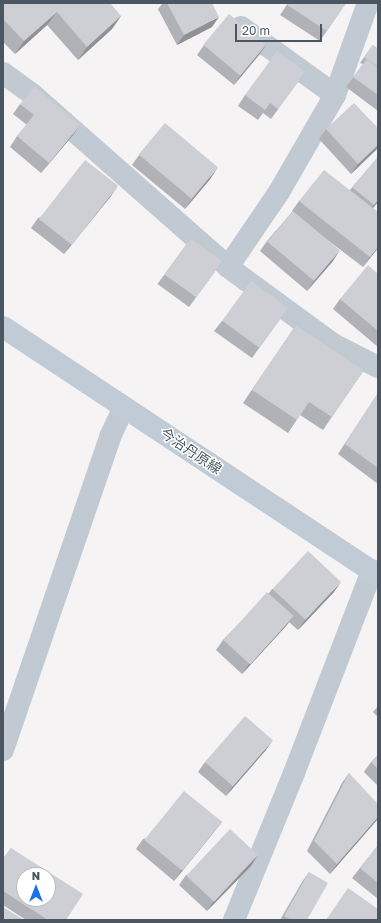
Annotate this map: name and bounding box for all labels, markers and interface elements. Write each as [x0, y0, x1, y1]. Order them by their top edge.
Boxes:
scale bar [237, 16, 324, 42]
text: 20 m [242, 23, 270, 38]
street label: 今治丹原線 [157, 424, 225, 478]
north arrow [16, 867, 56, 907]
text: N [32, 869, 40, 882]

